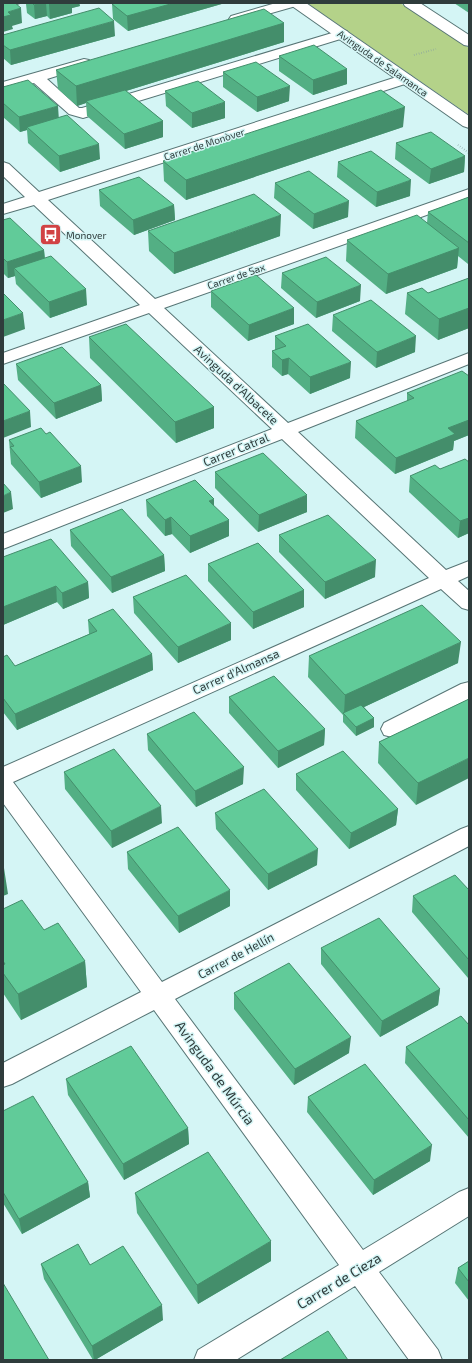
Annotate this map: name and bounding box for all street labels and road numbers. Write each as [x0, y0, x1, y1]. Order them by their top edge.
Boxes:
street label: Avinguda de Salamanca [335, 27, 431, 99]
street label: Carrer de Monòver [162, 125, 246, 163]
street label: Carrer de Sax [206, 260, 267, 291]
street label: Avinguda d'Albacete [192, 342, 282, 427]
street label: Carrer Catral [201, 429, 271, 469]
street label: Carrer d'Almansa [190, 646, 281, 696]
street label: Carrer de Hellín [195, 929, 276, 981]
street label: Avinguda de Múrcia [172, 1017, 259, 1128]
street label: Carrer de Cieza [294, 1249, 384, 1312]

